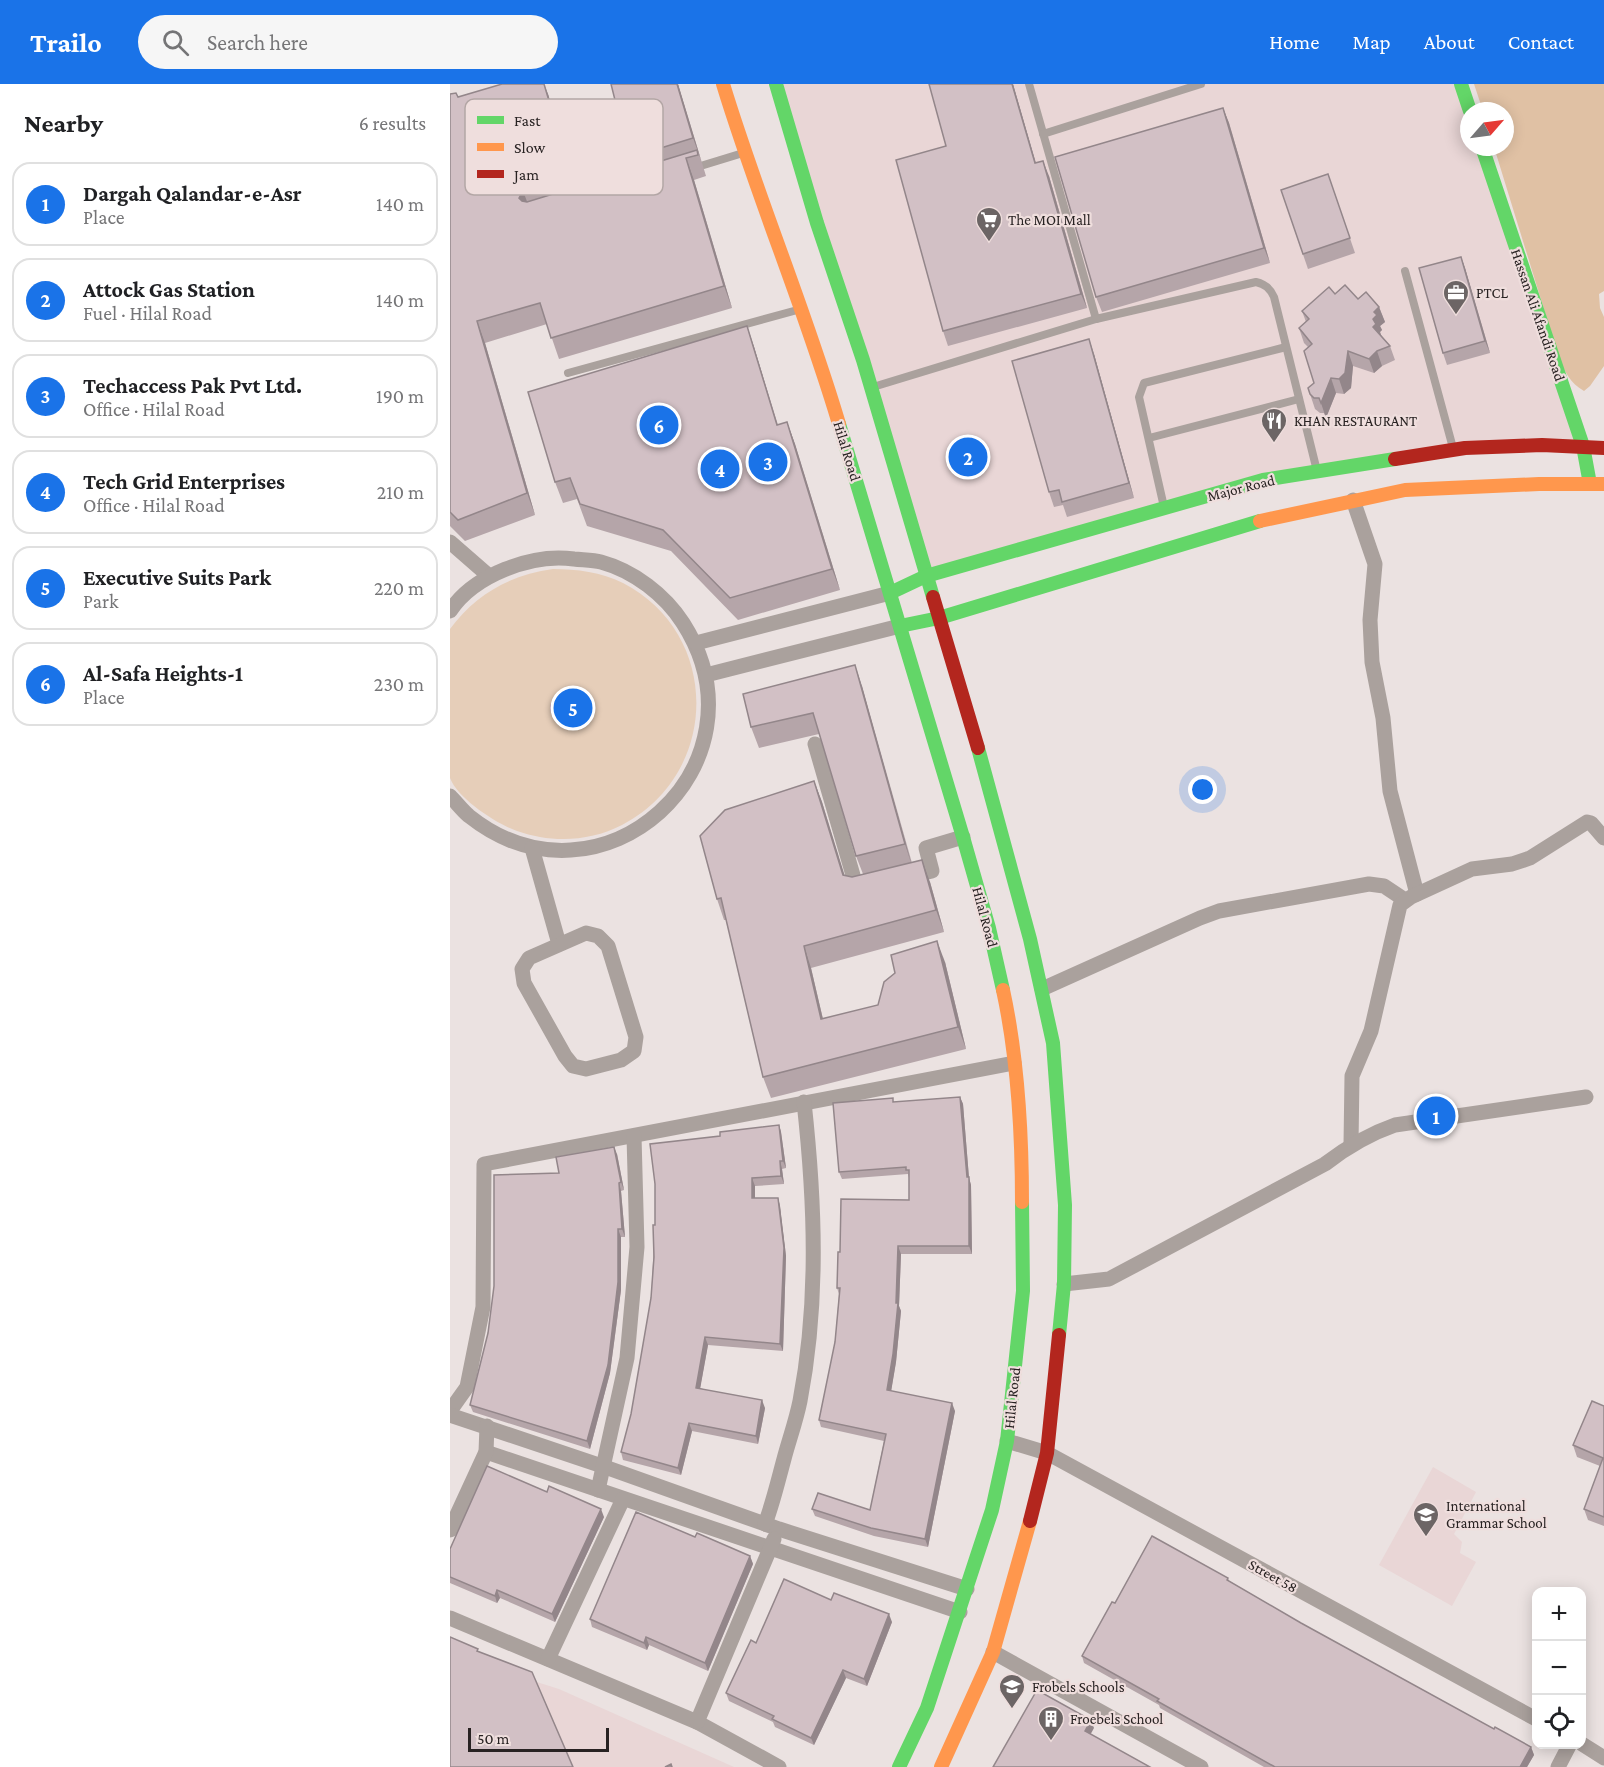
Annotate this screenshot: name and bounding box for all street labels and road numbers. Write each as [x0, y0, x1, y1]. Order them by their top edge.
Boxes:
street label: Hassan Ali Afandi Road [1508, 247, 1568, 383]
street label: Hilal Road [830, 419, 864, 483]
street label: Major Road [1206, 472, 1277, 505]
street label: Hilal Road [969, 885, 1001, 949]
street label: Hilal Road [1001, 1366, 1023, 1430]
street label: Street 58 [1246, 1556, 1300, 1596]

